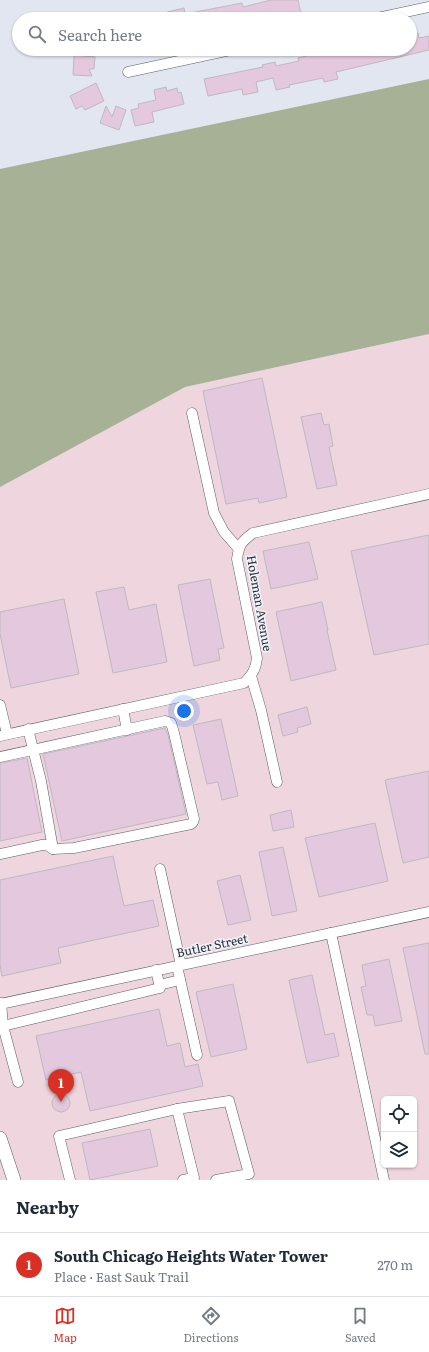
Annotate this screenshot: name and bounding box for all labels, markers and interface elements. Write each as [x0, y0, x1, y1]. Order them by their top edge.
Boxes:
search box [12, 12, 417, 56]
icon: search [26, 23, 48, 45]
text: Search here [58, 23, 142, 46]
street label: Holeman Avenue [243, 554, 277, 652]
your location [174, 701, 194, 721]
street label: Butler Street [175, 929, 249, 961]
pin: 1 [48, 1069, 74, 1102]
map controls [381, 1096, 417, 1168]
button: locate [381, 1096, 417, 1132]
button: layers [381, 1132, 417, 1168]
text: Nearby [16, 1194, 79, 1219]
text: South Chicago Heights Water Tower [54, 1244, 328, 1267]
text: 1 [26, 1255, 32, 1274]
text: 270 m [377, 1255, 413, 1274]
text: Place · East Sauk Trail [54, 1267, 189, 1286]
tab: Map [53, 1305, 77, 1345]
tab: Directions [183, 1305, 238, 1345]
tab: Saved [345, 1305, 376, 1345]

